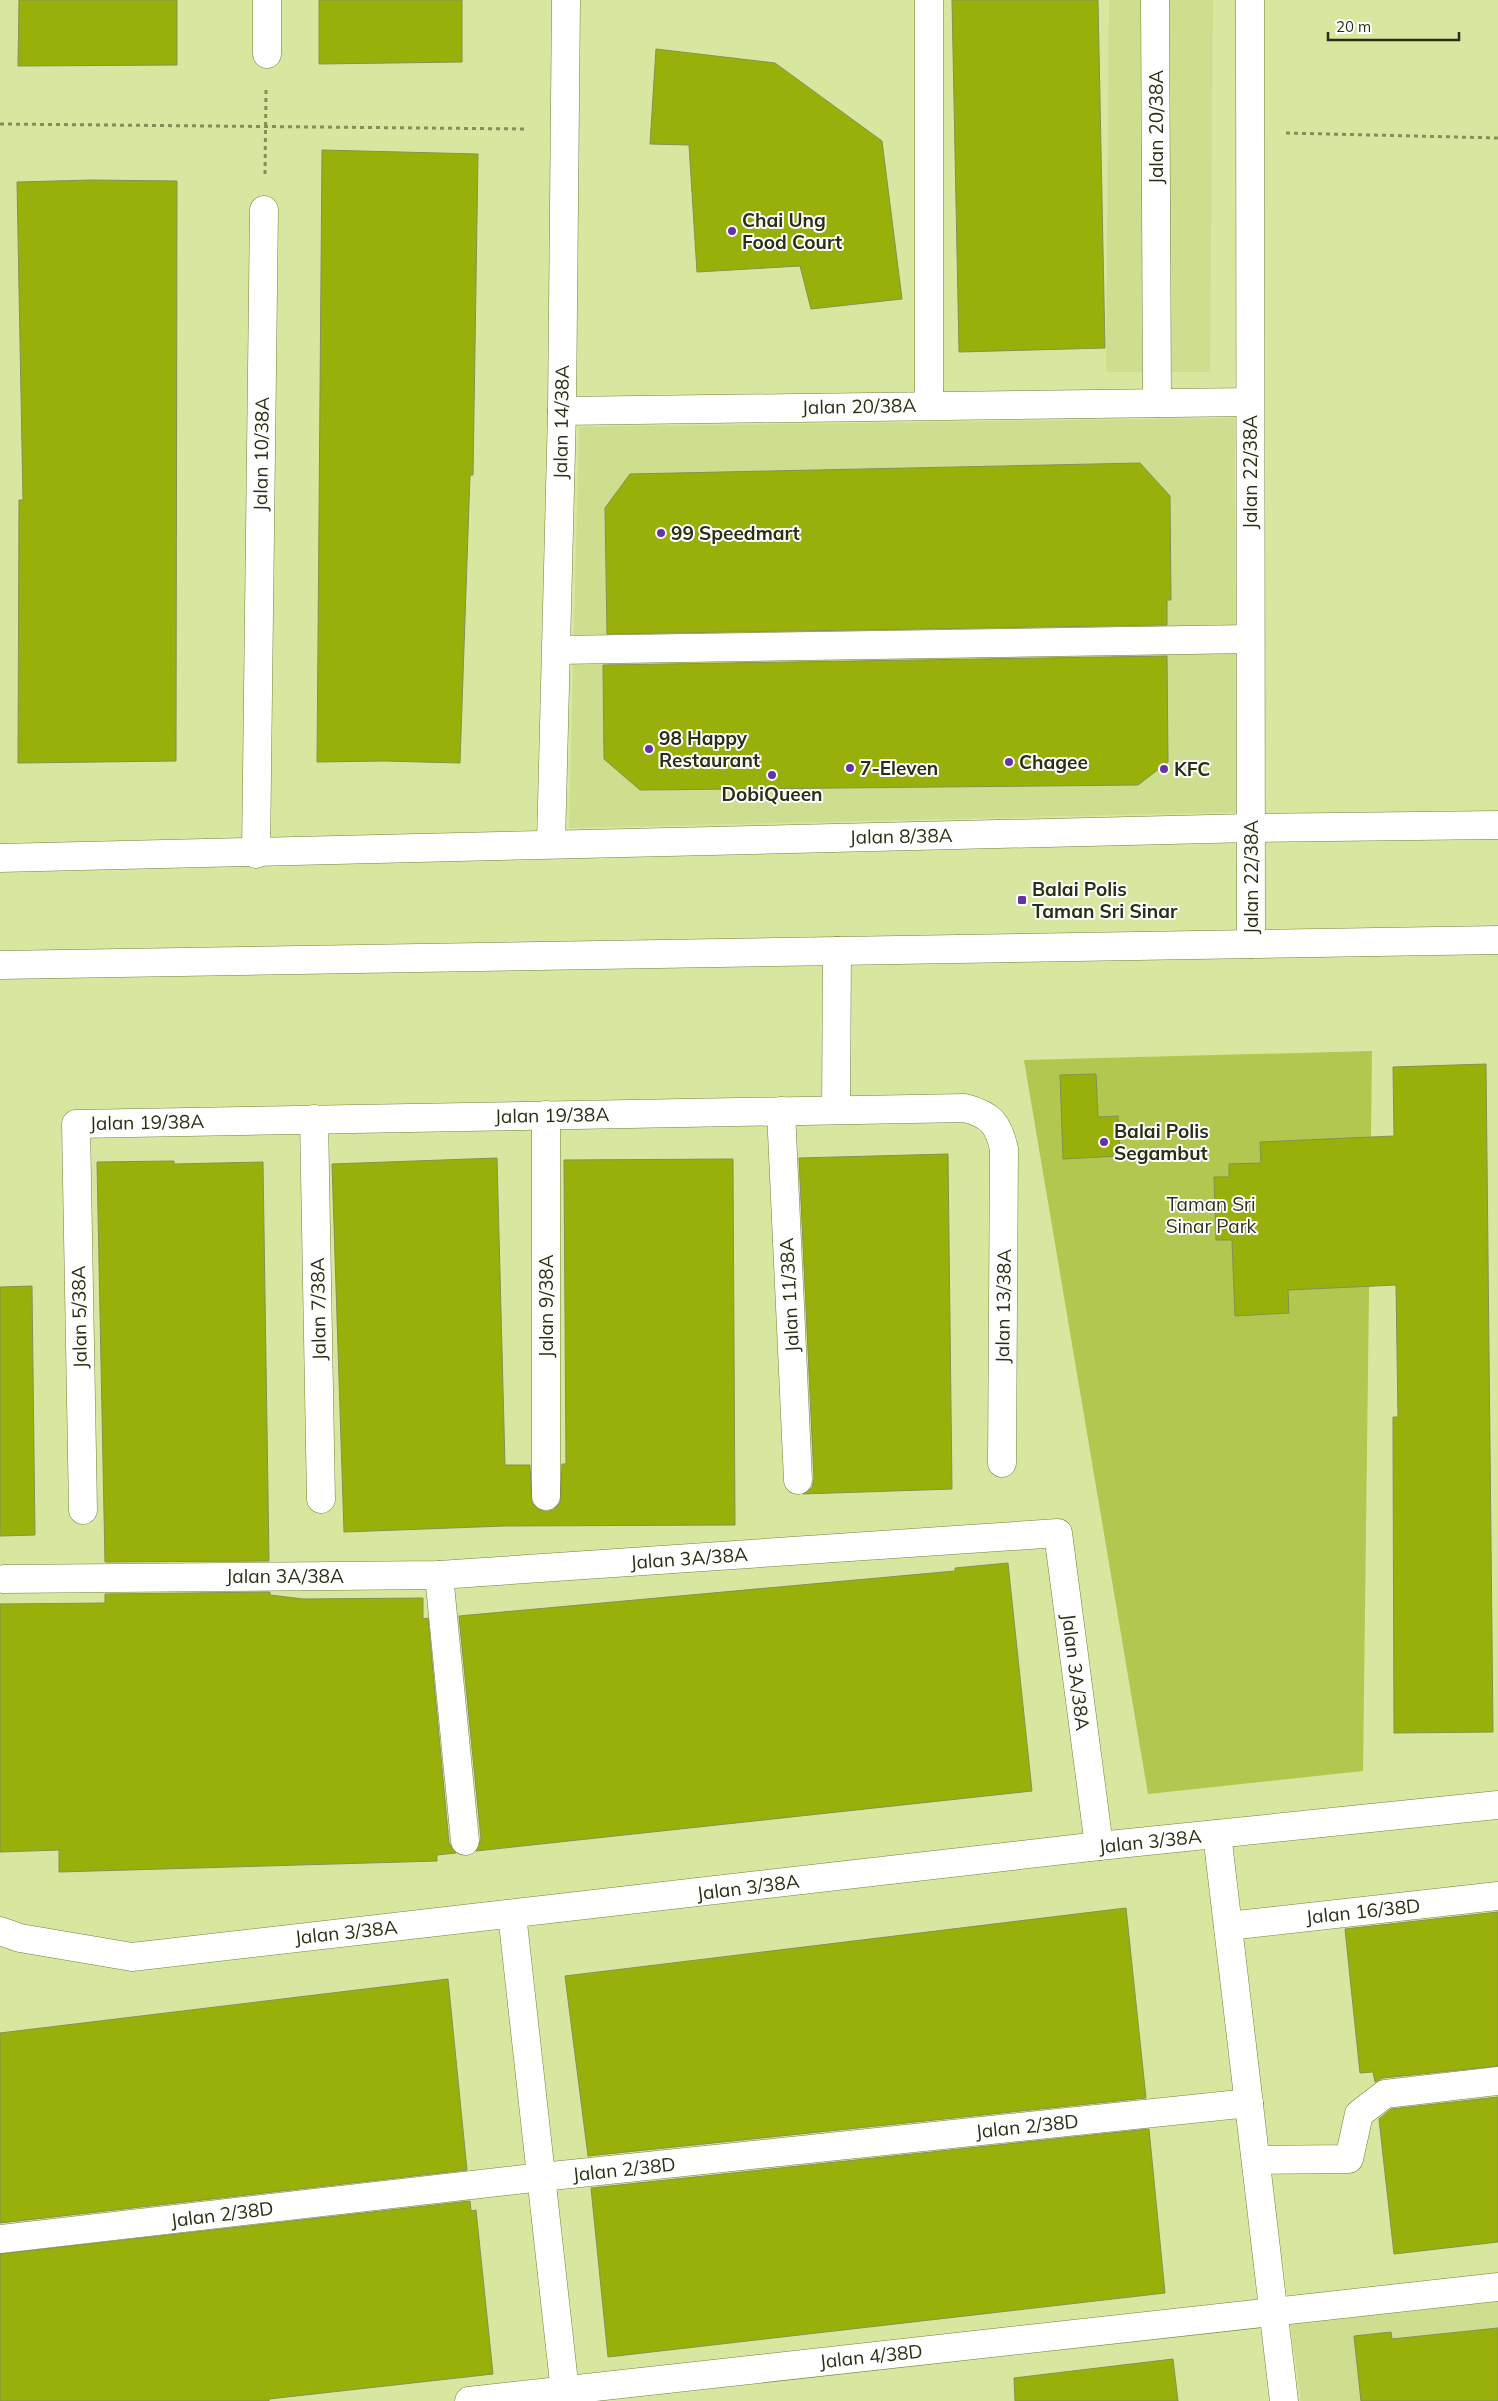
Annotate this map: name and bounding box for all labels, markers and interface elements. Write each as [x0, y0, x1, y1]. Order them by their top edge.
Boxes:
scale bar [1328, 10, 1459, 42]
text: 20 m [1336, 17, 1371, 36]
street label: Jalan 20/38A [1144, 70, 1168, 184]
place label: Chai Ung Food Court [742, 208, 842, 254]
marker: Chai Ung Food Court [726, 225, 738, 237]
street label: Jalan 14/38A [548, 364, 574, 480]
street label: Jalan 20/38A [801, 393, 917, 419]
street label: Jalan 10/38A [248, 396, 274, 512]
street label: Jalan 22/38A [1238, 415, 1262, 529]
place label: 99 Speedmart [671, 521, 800, 545]
marker: 99 Speedmart [655, 527, 667, 539]
place label: 98 Happy Restaurant [659, 726, 760, 772]
marker: 98 Happy Restaurant [643, 743, 655, 755]
place label: Chagee [1019, 750, 1088, 774]
place label: 7-Eleven [860, 756, 938, 780]
marker: Chagee [1003, 756, 1015, 768]
place label: KFC [1174, 757, 1210, 781]
marker: 7-Eleven [844, 762, 856, 774]
marker: KFC [1158, 763, 1170, 775]
marker: DobiQueen [766, 769, 778, 781]
place label: DobiQueen [721, 782, 823, 806]
street label: Jalan 22/38A [1239, 820, 1263, 934]
street label: Jalan 8/38A [849, 823, 953, 849]
place label: Balai Polis Taman Sri Sinar [1032, 877, 1178, 923]
marker: Balai Polis Taman Sri Sinar [1016, 894, 1028, 906]
street label: Jalan 19/38A [494, 1102, 610, 1128]
street label: Jalan 19/38A [89, 1109, 205, 1135]
place label: Balai Polis Segambut [1114, 1119, 1209, 1165]
marker: Balai Polis Segambut [1098, 1136, 1110, 1148]
park label: Taman Sri Sinar Park [1166, 1192, 1257, 1238]
street label: Jalan 11/38A [774, 1237, 804, 1353]
street label: Jalan 13/38A [990, 1248, 1016, 1364]
street label: Jalan 9/38A [534, 1254, 558, 1358]
street label: Jalan 7/38A [305, 1257, 331, 1361]
street label: Jalan 5/38A [66, 1265, 92, 1369]
street label: Jalan 3A/38A [629, 1542, 749, 1574]
street label: Jalan 3A/38A [226, 1564, 344, 1588]
street label: Jalan 3A/38A [1057, 1612, 1095, 1732]
street label: Jalan 3/38A [1097, 1824, 1203, 1858]
street label: Jalan 3/38A [695, 1869, 801, 1905]
street label: Jalan 16/38D [1305, 1893, 1421, 1929]
street label: Jalan 3/38A [293, 1915, 399, 1949]
street label: Jalan 2/38D [974, 2109, 1080, 2143]
street label: Jalan 2/38D [571, 2152, 677, 2186]
street label: Jalan 2/38D [169, 2196, 275, 2232]
street label: Jalan 4/38D [818, 2339, 924, 2373]

